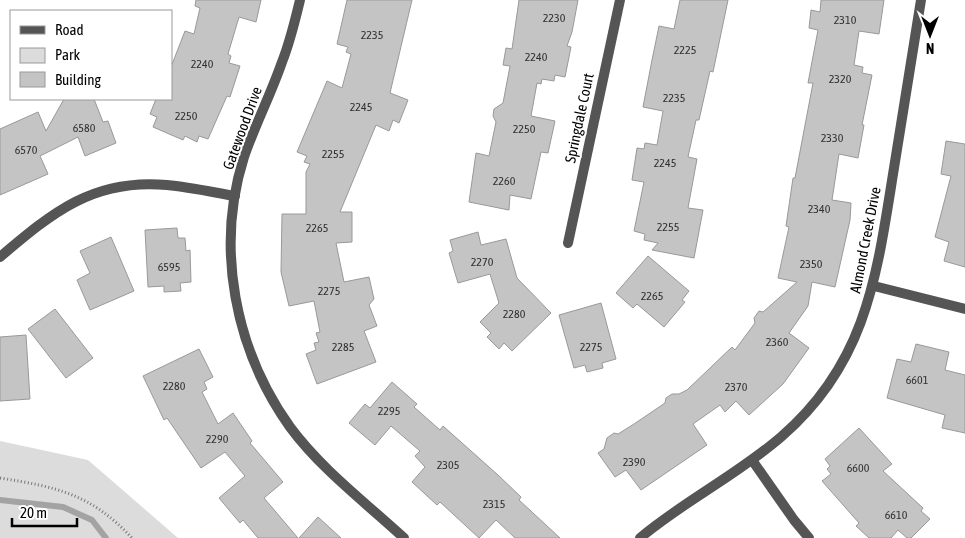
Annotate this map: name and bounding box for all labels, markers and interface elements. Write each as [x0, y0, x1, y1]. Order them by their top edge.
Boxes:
legend [10, 10, 172, 100]
north arrow [905, 10, 955, 60]
house number: 2230 [543, 11, 566, 25]
house number: 2310 [834, 13, 857, 27]
text: Road [55, 21, 84, 38]
house number: 2235 [361, 28, 383, 42]
text: N [926, 40, 934, 56]
house number: 2225 [674, 43, 696, 57]
text: Park [55, 46, 80, 63]
house number: 2240 [525, 50, 548, 64]
house number: 2240 [191, 57, 214, 71]
text: Building [55, 71, 101, 88]
street label: Springdale Court [561, 72, 597, 164]
house number: 2320 [829, 72, 852, 86]
street label: Gatewood Drive [219, 84, 265, 172]
house number: 2235 [663, 91, 685, 105]
house number: 2245 [350, 100, 372, 114]
house number: 2250 [175, 109, 198, 123]
house number: 6580 [73, 121, 96, 135]
house number: 2250 [513, 122, 536, 136]
house number: 2330 [821, 131, 844, 145]
house number: 6570 [15, 143, 38, 157]
house number: 2255 [322, 147, 344, 161]
house number: 2245 [654, 156, 676, 170]
house number: 2260 [493, 174, 516, 188]
street label: Almond Creek Drive [846, 185, 884, 295]
house number: 2340 [808, 202, 831, 216]
house number: 2255 [657, 220, 679, 234]
house number: 2265 [306, 221, 328, 235]
house number: 2270 [471, 255, 494, 269]
house number: 2350 [800, 257, 823, 271]
house number: 6595 [158, 260, 180, 274]
house number: 2275 [318, 284, 340, 298]
house number: 2265 [641, 289, 663, 303]
house number: 2280 [503, 307, 526, 321]
house number: 2360 [766, 335, 789, 349]
house number: 2285 [332, 340, 354, 354]
house number: 2275 [580, 340, 602, 354]
house number: 6601 [906, 373, 929, 387]
house number: 2280 [163, 379, 186, 393]
house number: 2370 [725, 380, 748, 394]
house number: 2295 [378, 404, 400, 418]
house number: 2290 [206, 432, 229, 446]
house number: 2390 [623, 455, 646, 469]
house number: 2305 [437, 458, 459, 472]
house number: 6600 [847, 461, 870, 475]
scale bar [12, 496, 78, 528]
house number: 2315 [483, 497, 505, 511]
text: 20 m [20, 504, 47, 521]
house number: 6610 [885, 508, 908, 522]

